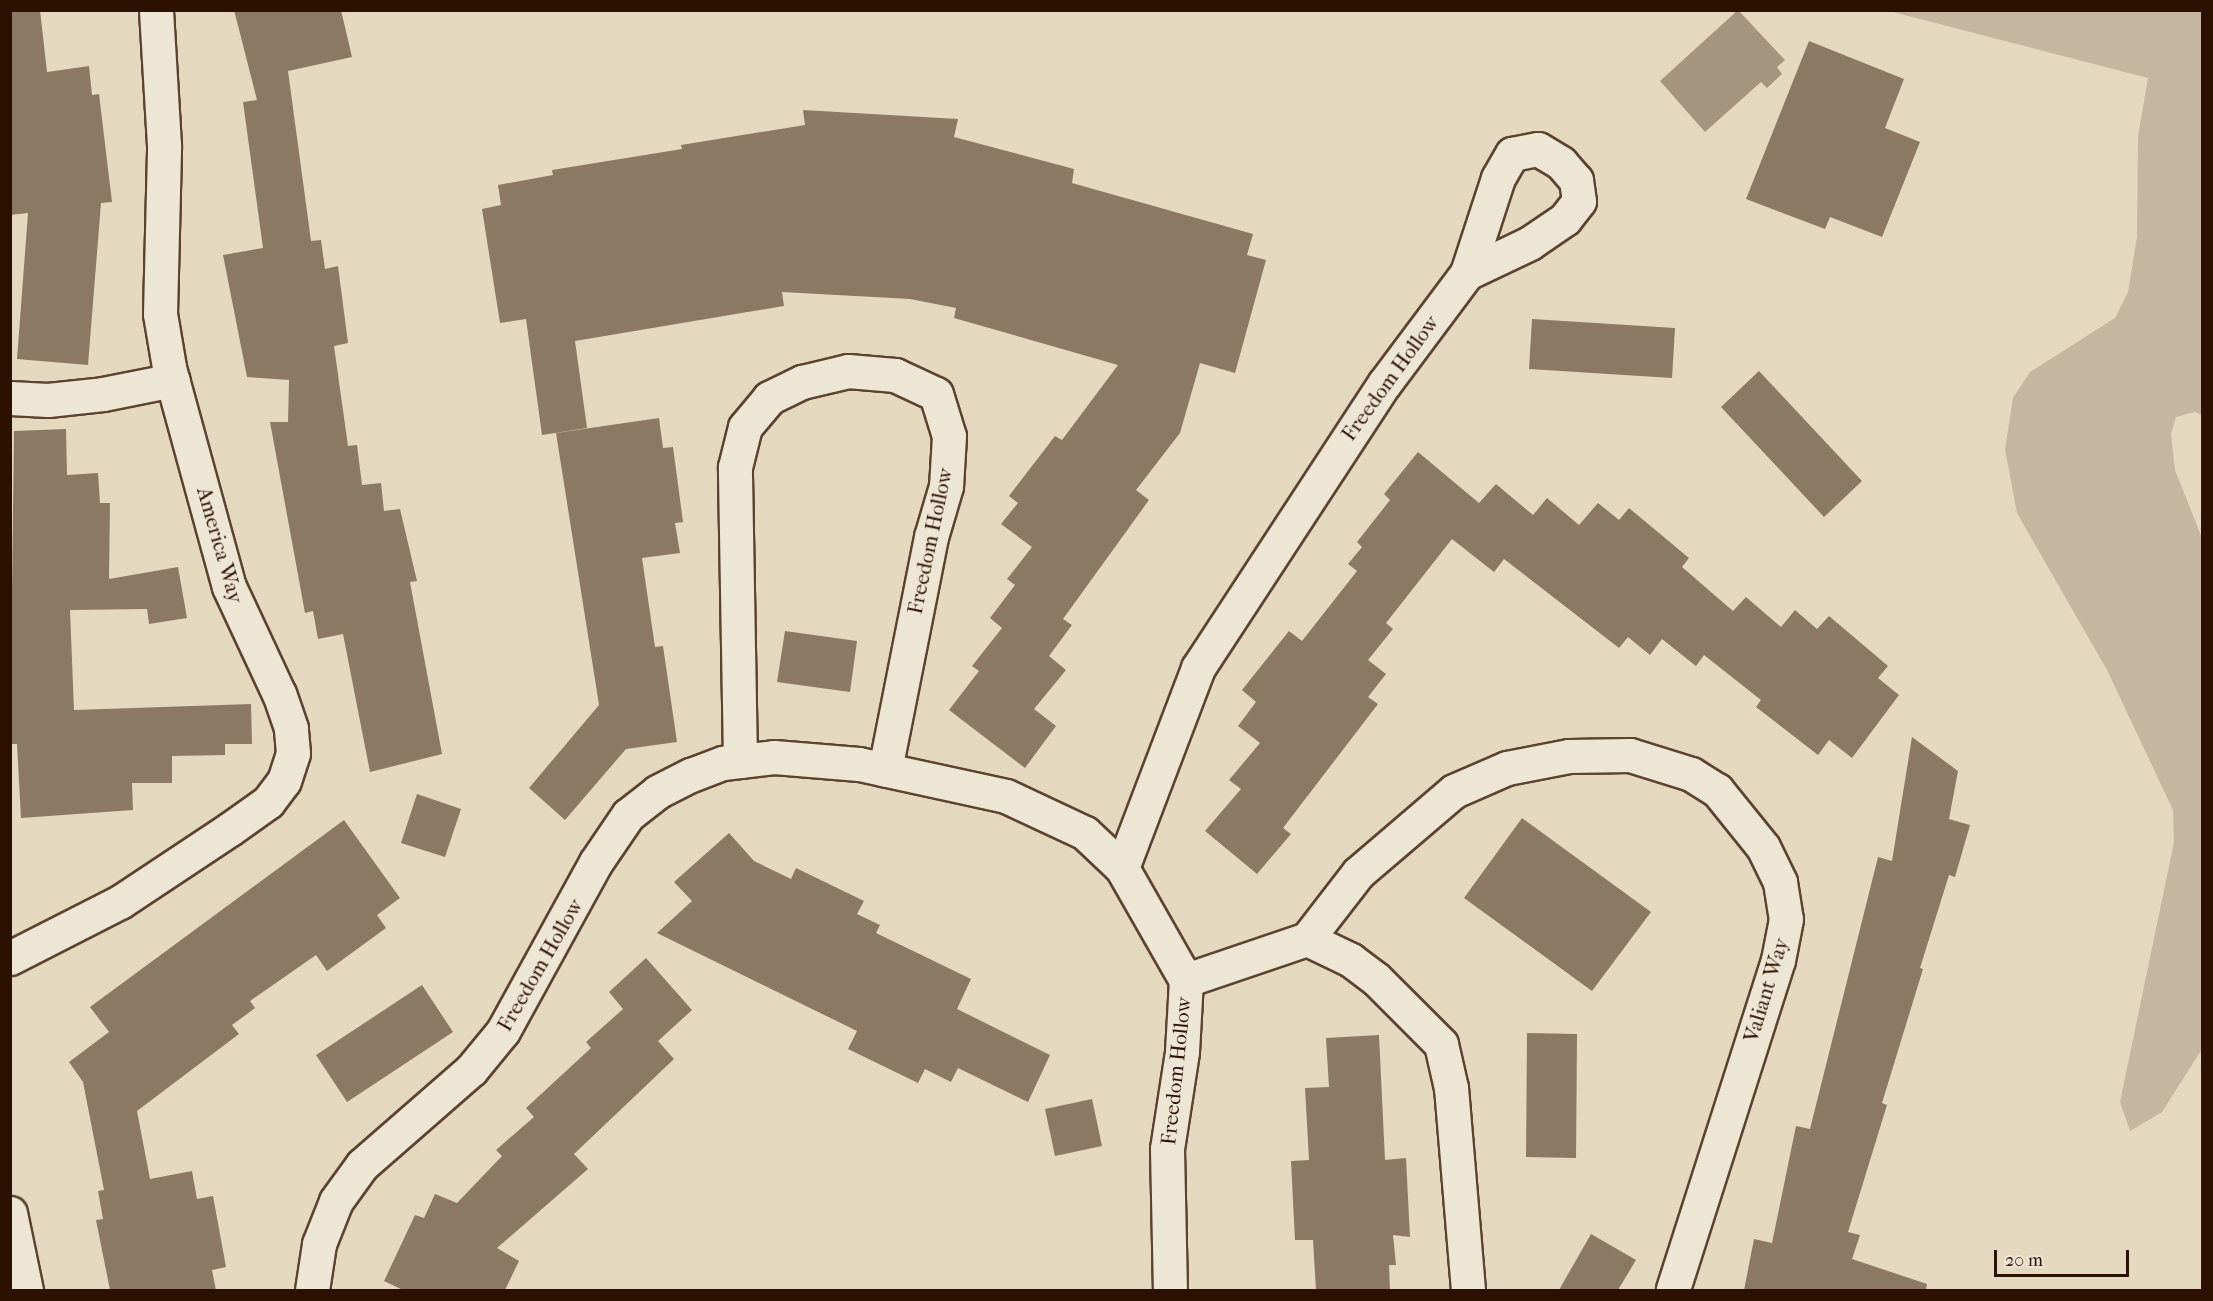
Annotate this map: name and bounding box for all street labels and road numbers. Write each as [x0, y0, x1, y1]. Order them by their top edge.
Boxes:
street label: Freedom Hollow [1336, 310, 1444, 446]
street label: Freedom Hollow [902, 466, 958, 616]
street label: America Way [191, 484, 249, 606]
street label: Freedom Hollow [492, 894, 588, 1036]
street label: Valiant Way [1738, 935, 1794, 1045]
street label: Freedom Hollow [1156, 996, 1196, 1146]

